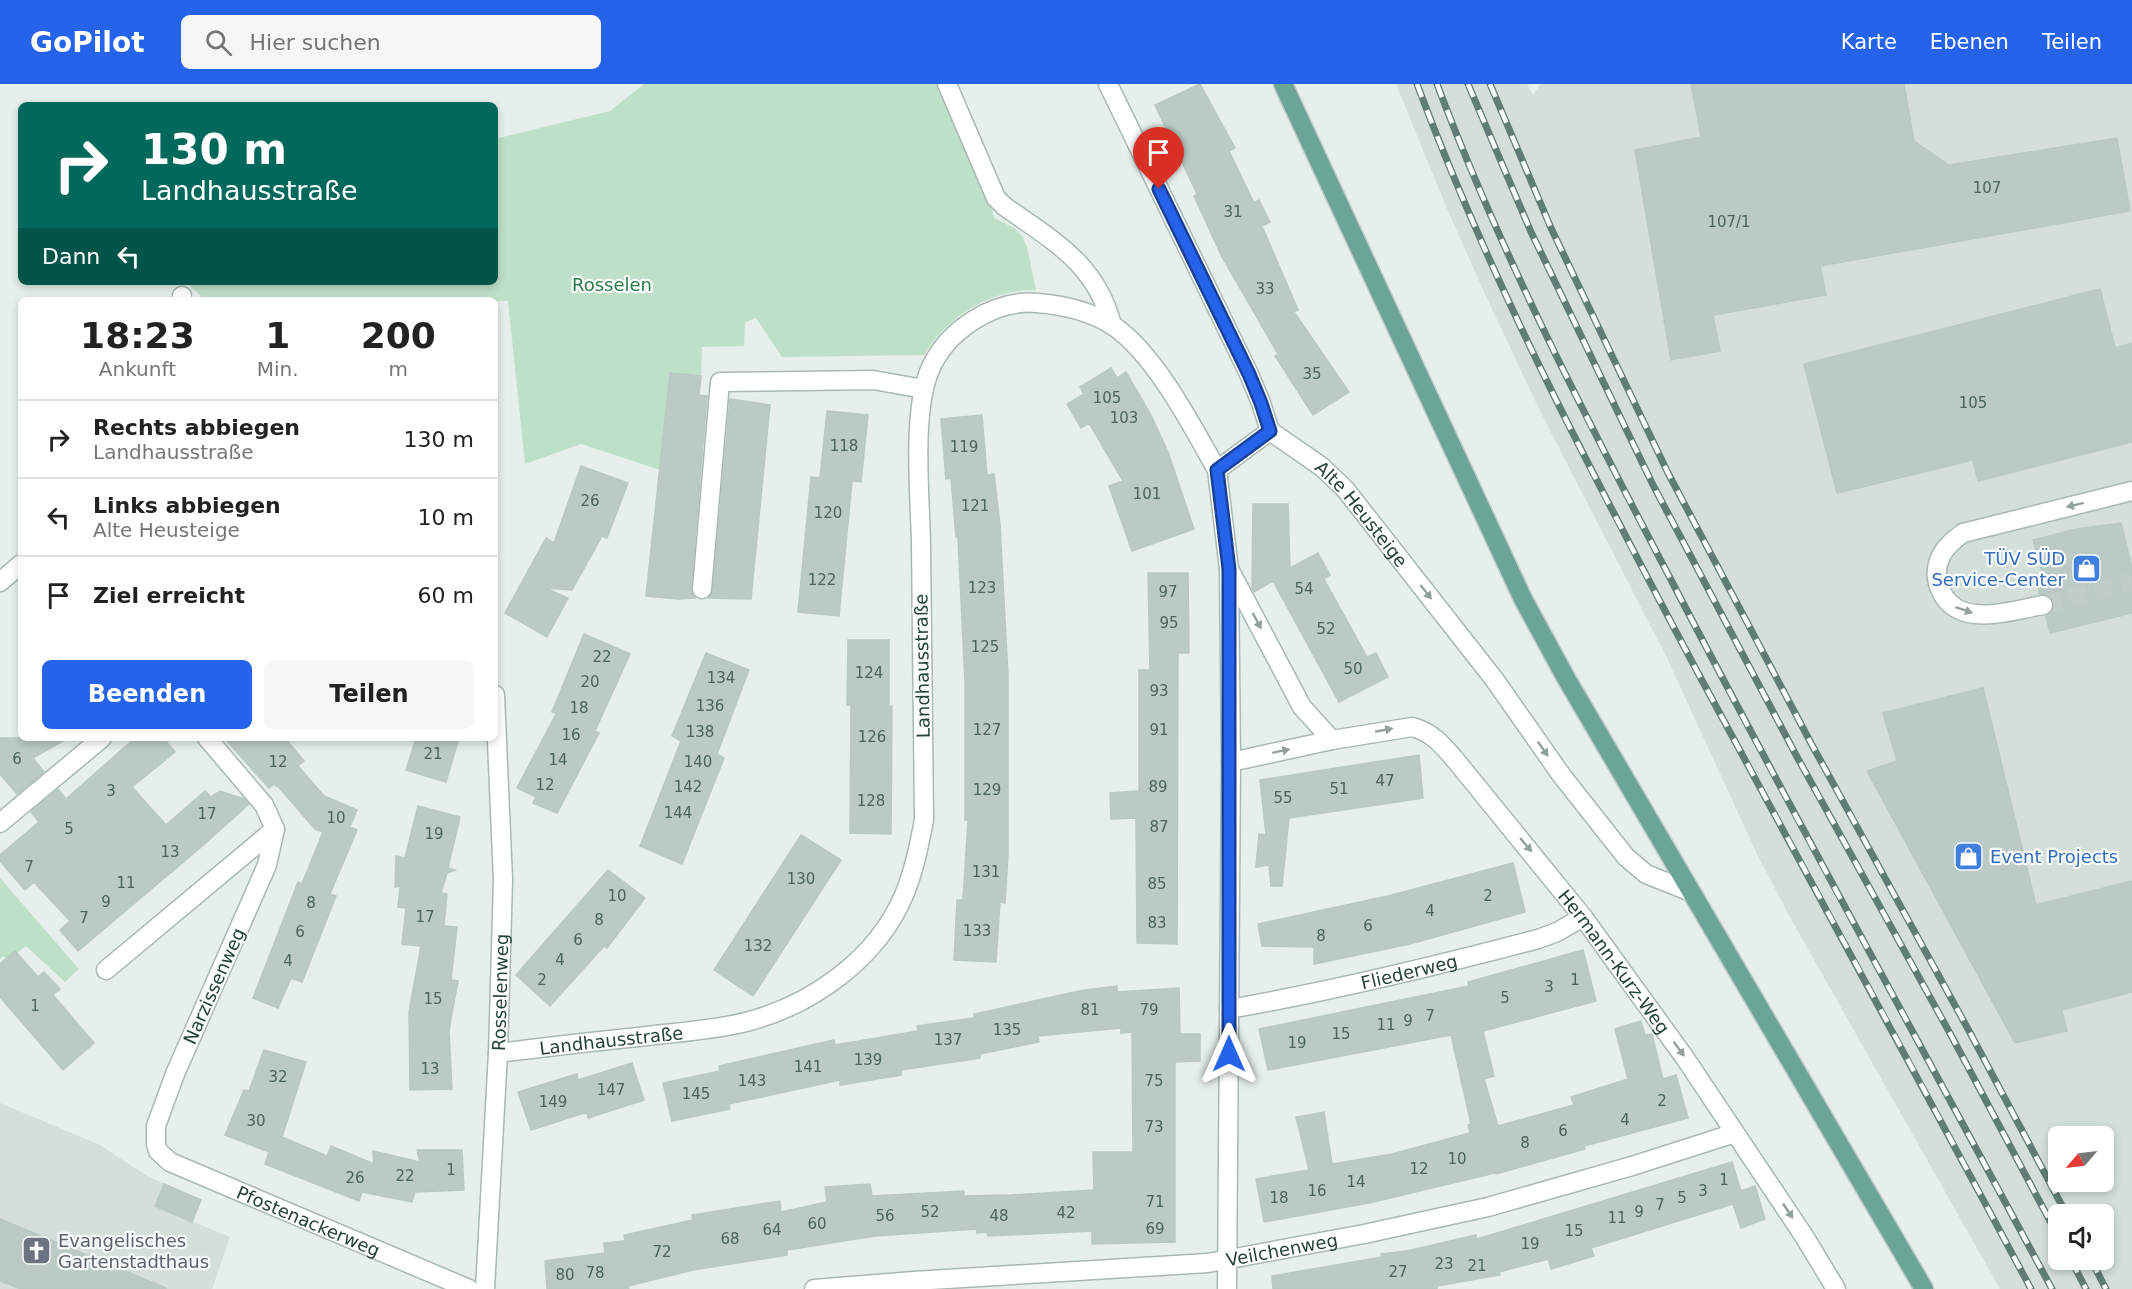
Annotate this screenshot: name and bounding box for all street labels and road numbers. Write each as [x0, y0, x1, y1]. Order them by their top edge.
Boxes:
street label: Alte Heusteige [1311, 456, 1412, 571]
street label: Landhausstraße [910, 594, 934, 738]
street label: Hermann-Kurz-Weg [1554, 885, 1674, 1038]
street label: Narzissenweg [179, 925, 249, 1047]
street label: Rosselenweg [488, 933, 512, 1051]
street label: Fliederweg [1359, 950, 1460, 993]
street label: Landhausstraße [538, 1022, 684, 1058]
street label: Pfostenackerweg [234, 1181, 383, 1261]
street label: Veilchenweg [1224, 1229, 1339, 1270]

